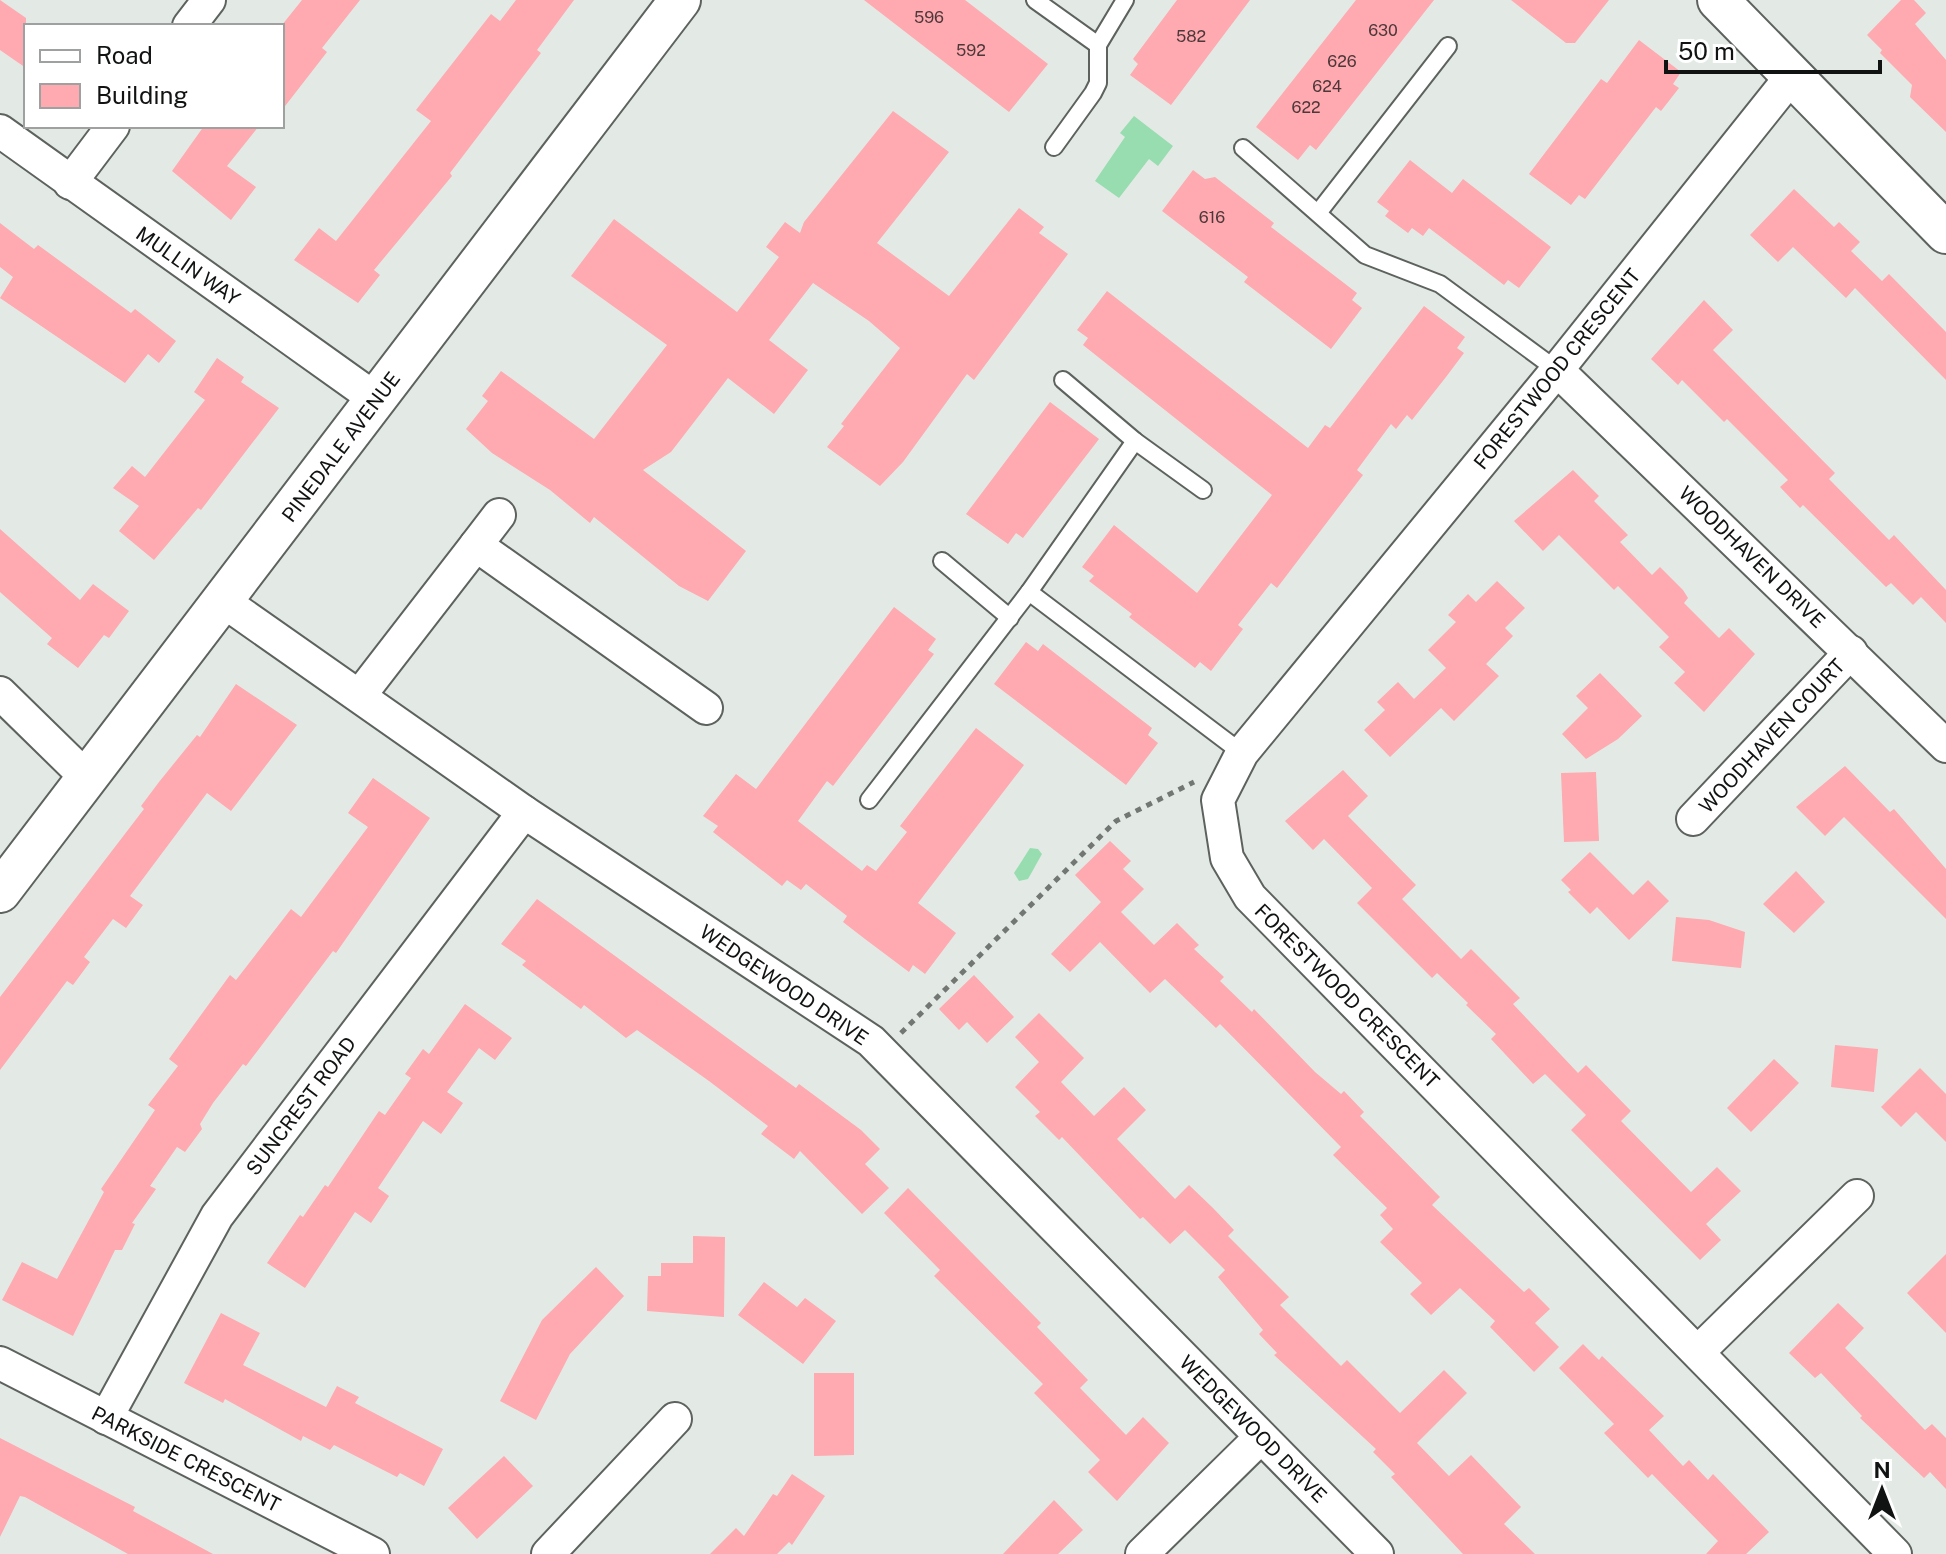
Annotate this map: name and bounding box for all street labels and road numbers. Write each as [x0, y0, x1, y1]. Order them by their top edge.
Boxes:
street label: MULLIN WAY [131, 221, 245, 311]
street label: FORESTWOOD CRESCENT [1469, 264, 1645, 474]
street label: PINEDALE AVENUE [277, 367, 405, 527]
street label: WOODHAVEN DRIVE [1674, 481, 1830, 633]
street label: WOODHAVEN COURT [1694, 654, 1850, 818]
street label: FORESTWOOD CRESCENT [1250, 899, 1444, 1093]
street label: WEDGEWOOD DRIVE [695, 920, 873, 1050]
street label: SUNCREST ROAD [241, 1032, 361, 1180]
street label: WEDGEWOOD DRIVE [1174, 1350, 1332, 1508]
street label: PARKSIDE CRESCENT [88, 1401, 285, 1517]

